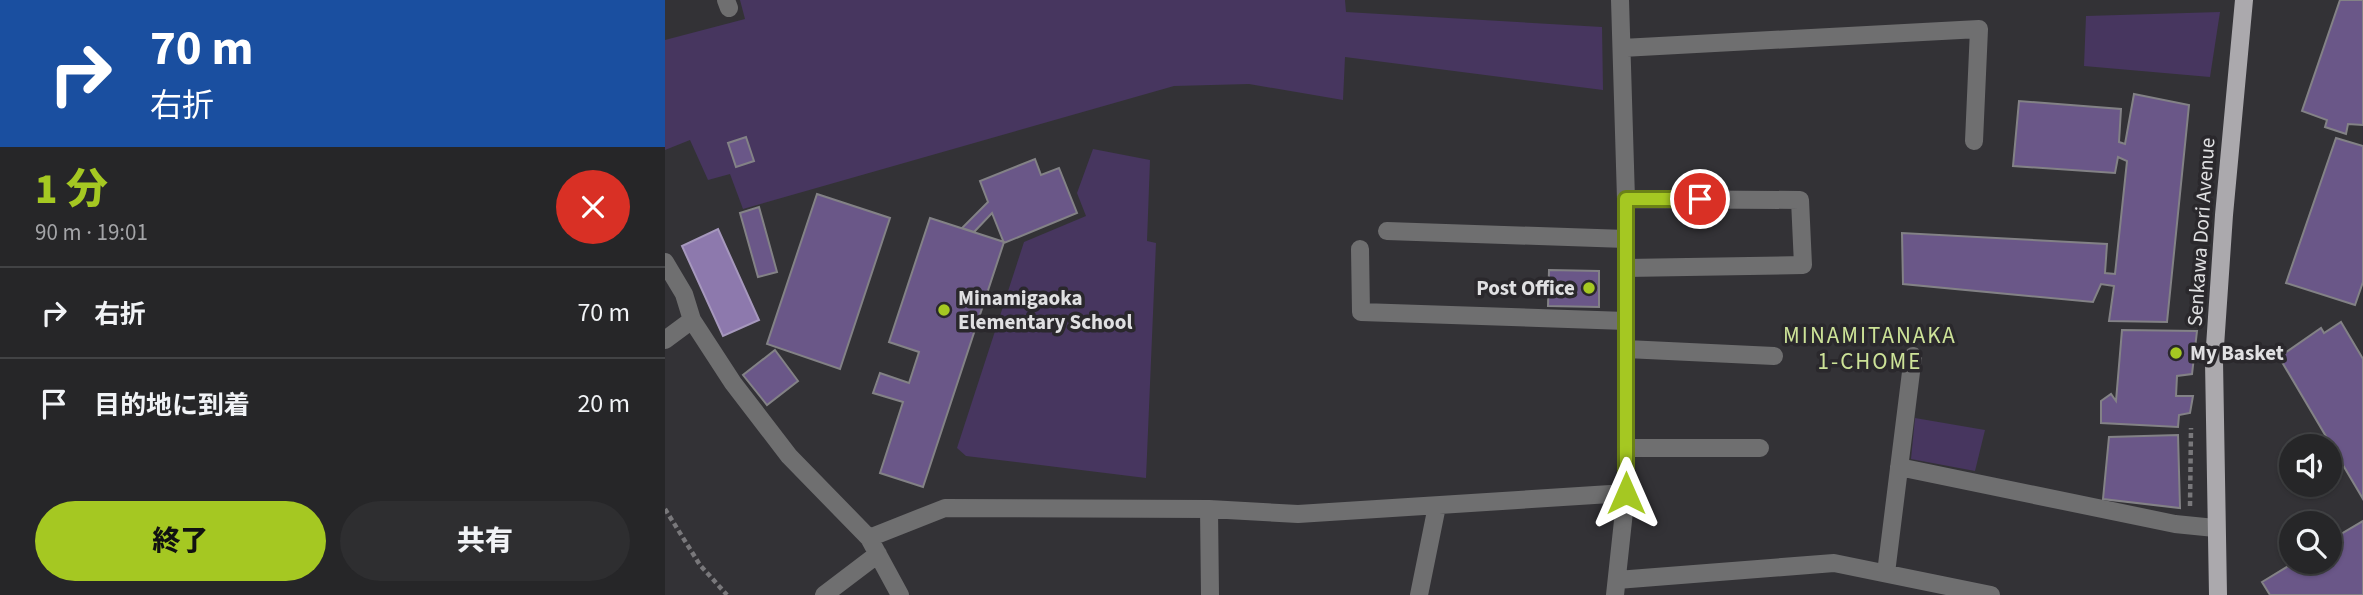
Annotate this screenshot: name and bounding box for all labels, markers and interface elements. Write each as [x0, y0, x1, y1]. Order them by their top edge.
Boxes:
text: 70 m [150, 14, 254, 84]
icon: right [35, 28, 126, 119]
text: 右折 [150, 83, 214, 129]
street label: Senkawa Dori Avenue [2179, 137, 2223, 327]
text: 1 分 [35, 160, 108, 220]
pin [1670, 169, 1730, 229]
button: close [556, 170, 630, 244]
icon: arrive [1681, 180, 1719, 218]
text: 90 m · 19:01 [35, 216, 148, 249]
place label: Post Office [1476, 273, 1575, 303]
marker: Post Office [1581, 280, 1597, 296]
place label: Minamigaoka Elementary School [958, 283, 1132, 337]
icon: right [35, 294, 73, 332]
text: 70 m [577, 294, 630, 331]
text: 右折 [94, 296, 146, 333]
marker: Minamigaoka Elementary School [936, 302, 952, 318]
district label: MINAMITANAKA 1-CHOME [1783, 319, 1957, 378]
place label: My Basket [2190, 338, 2284, 368]
marker: My Basket [2168, 345, 2184, 361]
icon: arrive [35, 385, 73, 423]
text: 20 m [577, 385, 630, 422]
text: 目的地に到着 [94, 387, 250, 424]
map controls [2279, 434, 2342, 574]
button: sound [2279, 434, 2342, 497]
position arrow [1589, 456, 1663, 530]
button: 終了 [35, 501, 326, 581]
button: 共有 [340, 501, 630, 581]
button: search [2279, 511, 2342, 574]

